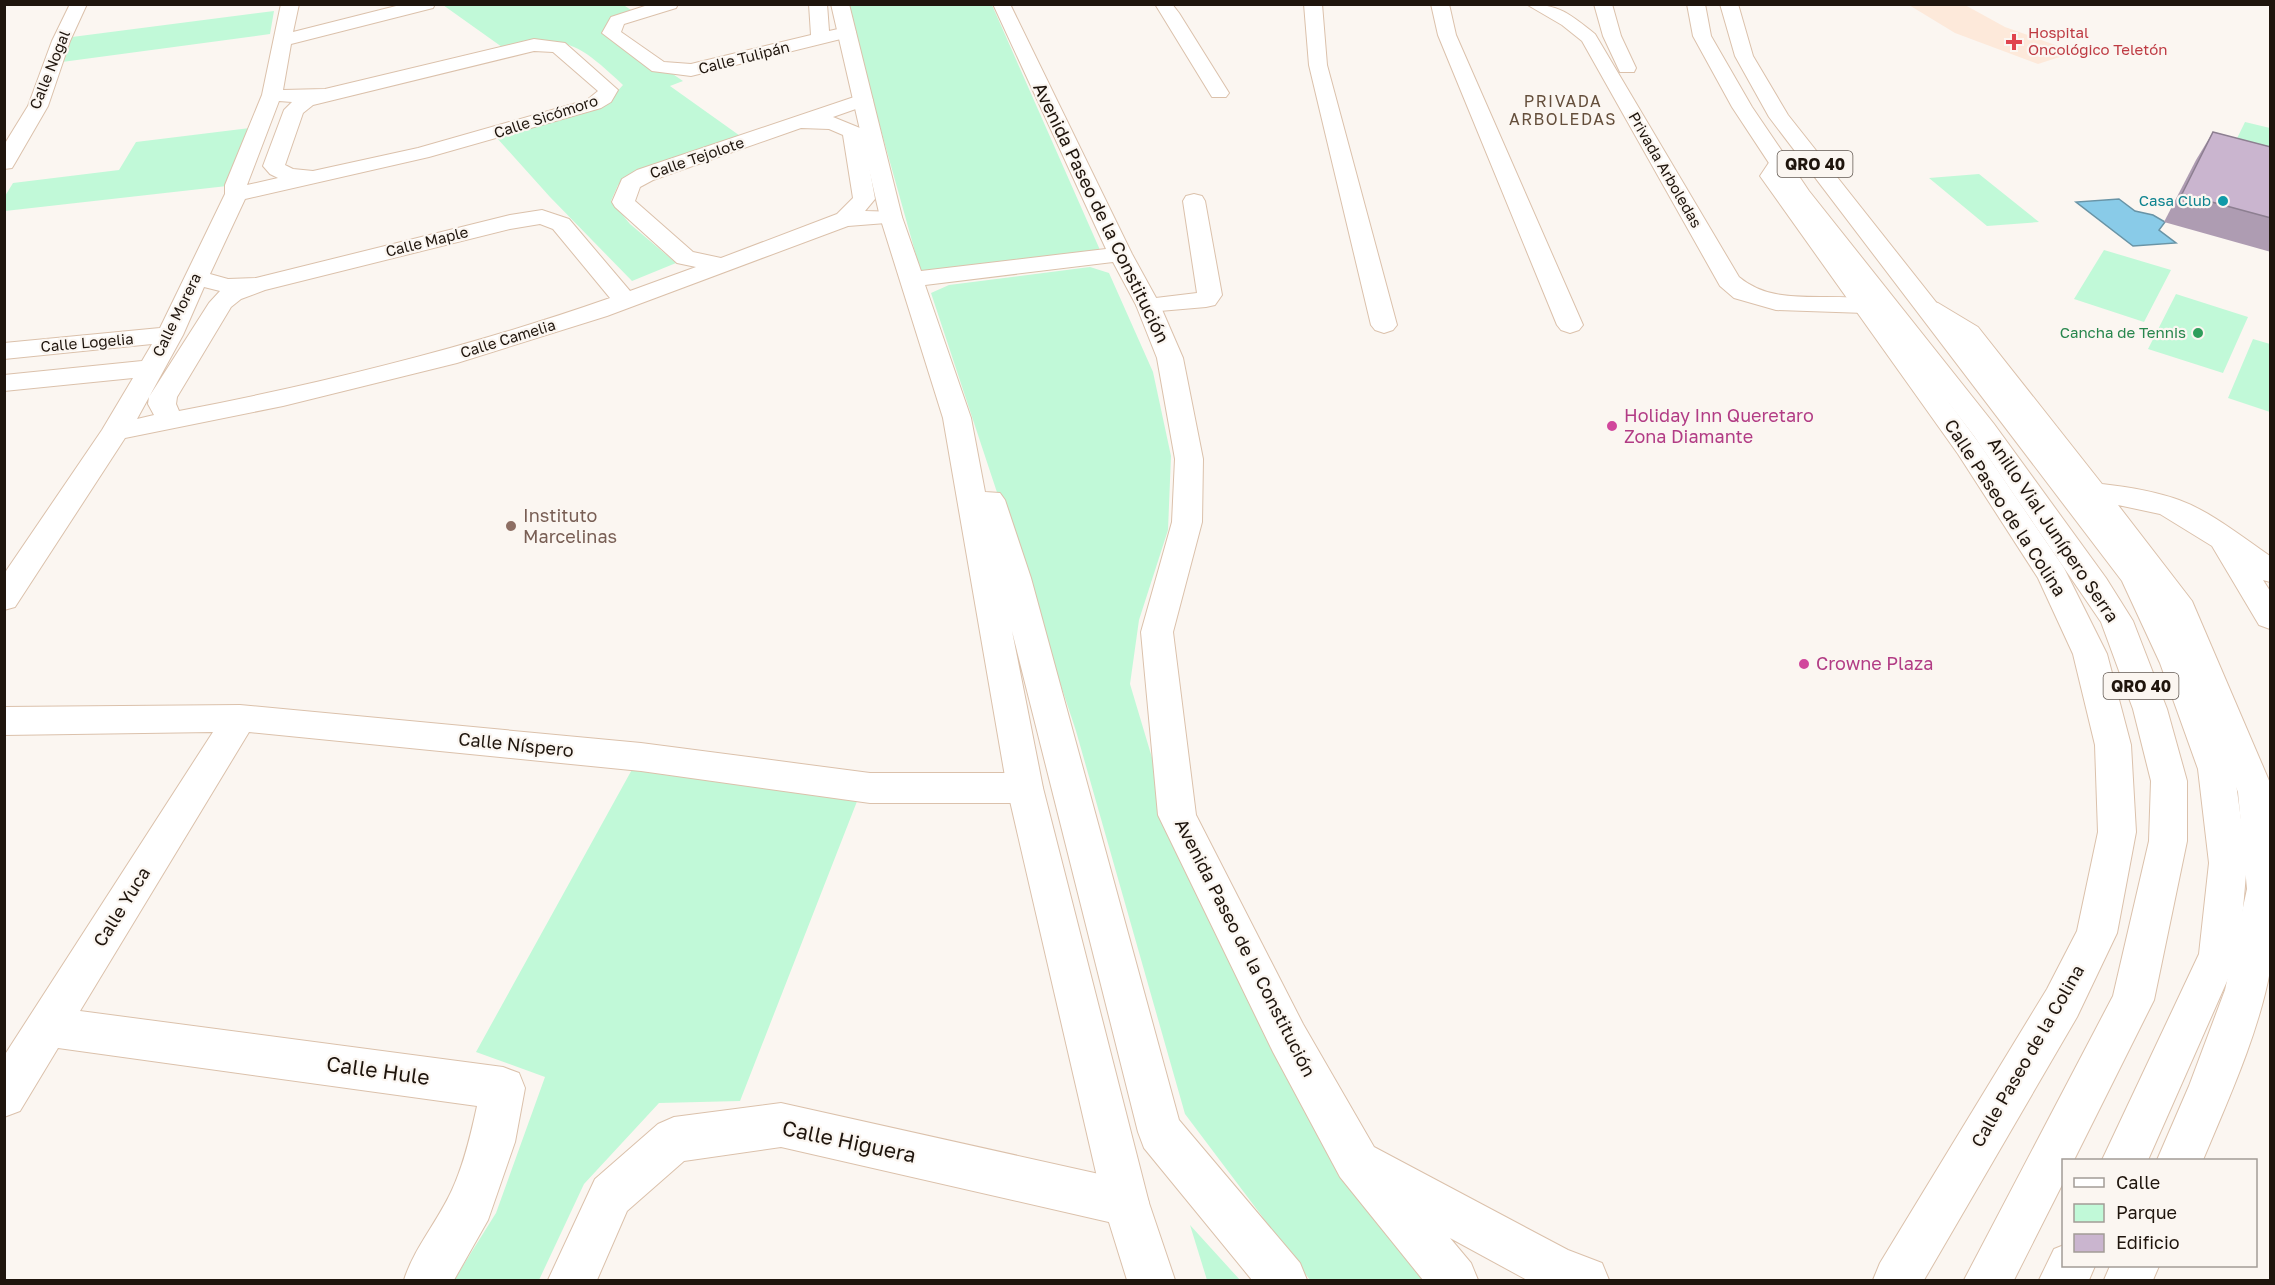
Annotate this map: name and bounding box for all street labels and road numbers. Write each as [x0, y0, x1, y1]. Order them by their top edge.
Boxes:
street label: Calle Nogal [25, 27, 73, 112]
street label: Calle Tulipán [696, 37, 791, 77]
street label: Avenida Paseo de la Constitución [1029, 79, 1175, 346]
street label: Calle Sicómoro [491, 91, 600, 141]
street label: Privada Arboledas [1625, 108, 1706, 231]
street label: Calle Tejolote [647, 132, 746, 182]
road number: QRO 40 [1778, 151, 1852, 177]
street label: Calle Maple [384, 222, 470, 260]
street label: Calle Morera [148, 270, 204, 359]
street label: Calle Camelia [458, 315, 557, 361]
street label: Calle Logelia [40, 329, 134, 355]
street label: Calle Paseo de la Colina [1940, 415, 2071, 600]
street label: Anillo Vial Junípero Serra [1984, 433, 2124, 626]
road number: QRO 40 [2104, 673, 2178, 699]
street label: Calle Níspero [457, 727, 575, 761]
street label: Avenida Paseo de la Constitución [1171, 815, 1321, 1080]
street label: Calle Yuca [88, 862, 154, 950]
street label: Calle Paseo de la Colina [1966, 960, 2088, 1151]
street label: Calle Hule [325, 1050, 432, 1090]
street label: Calle Higuera [780, 1114, 918, 1168]

